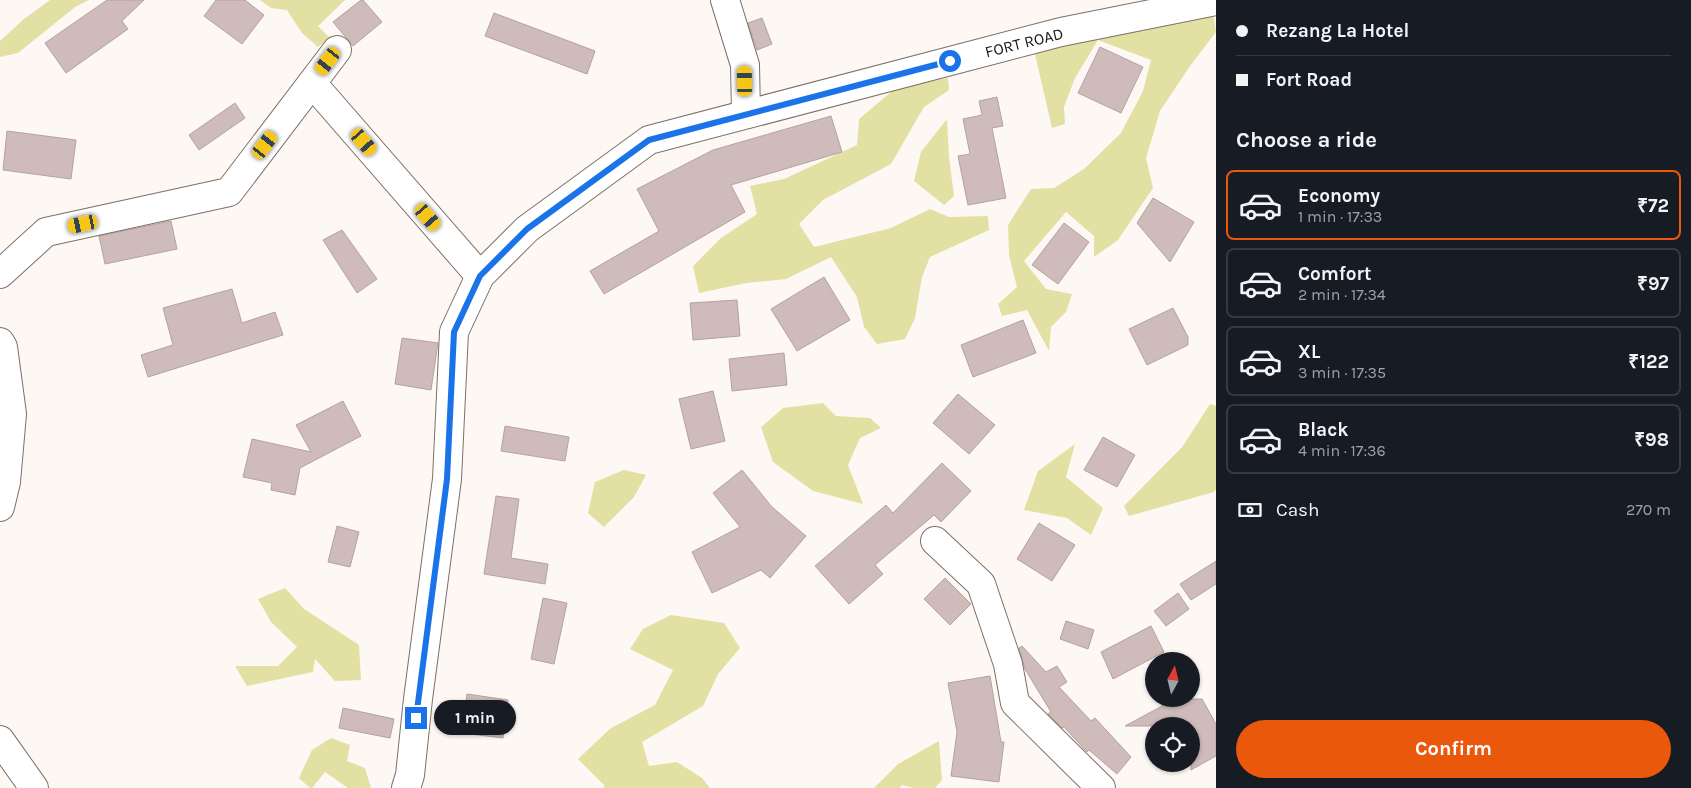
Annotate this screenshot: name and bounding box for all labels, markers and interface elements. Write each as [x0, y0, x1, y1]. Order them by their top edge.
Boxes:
text: Rezang La Hotel [1266, 20, 1409, 42]
street label: FORT ROAD [983, 24, 1065, 61]
car [312, 45, 343, 77]
route start [939, 50, 961, 72]
car [737, 66, 752, 96]
text: Fort Road [1266, 69, 1352, 91]
car [348, 126, 379, 158]
text: Choose a ride [1236, 127, 1377, 153]
car [249, 129, 280, 161]
icon: car [1238, 183, 1283, 228]
text: Economy [1298, 185, 1380, 207]
text: ₹72 [1637, 195, 1669, 217]
car [412, 201, 443, 233]
text: 1 min · 17:33 [1298, 207, 1382, 226]
car [66, 214, 99, 234]
icon: car [1238, 261, 1283, 306]
text: Comfort [1298, 263, 1372, 285]
text: ₹97 [1637, 273, 1669, 295]
text: 2 min · 17:34 [1298, 285, 1386, 304]
icon: car [1238, 339, 1283, 384]
text: XL [1298, 341, 1320, 363]
text: ₹122 [1628, 351, 1669, 373]
text: 3 min · 17:35 [1298, 363, 1386, 382]
icon: car [1238, 417, 1283, 462]
text: Black [1298, 419, 1349, 441]
text: ₹98 [1634, 429, 1669, 451]
text: 4 min · 17:36 [1298, 441, 1386, 460]
icon: cash [1236, 496, 1264, 524]
text: Cash [1276, 499, 1320, 521]
text: 270 m [1626, 500, 1671, 519]
north arrow [1145, 652, 1200, 708]
map controls [1145, 652, 1200, 772]
callout: 1 min [434, 700, 516, 736]
route end [405, 707, 427, 729]
text: 1 min [455, 708, 495, 727]
button: locate [1145, 717, 1200, 772]
button: Confirm [1236, 720, 1671, 778]

